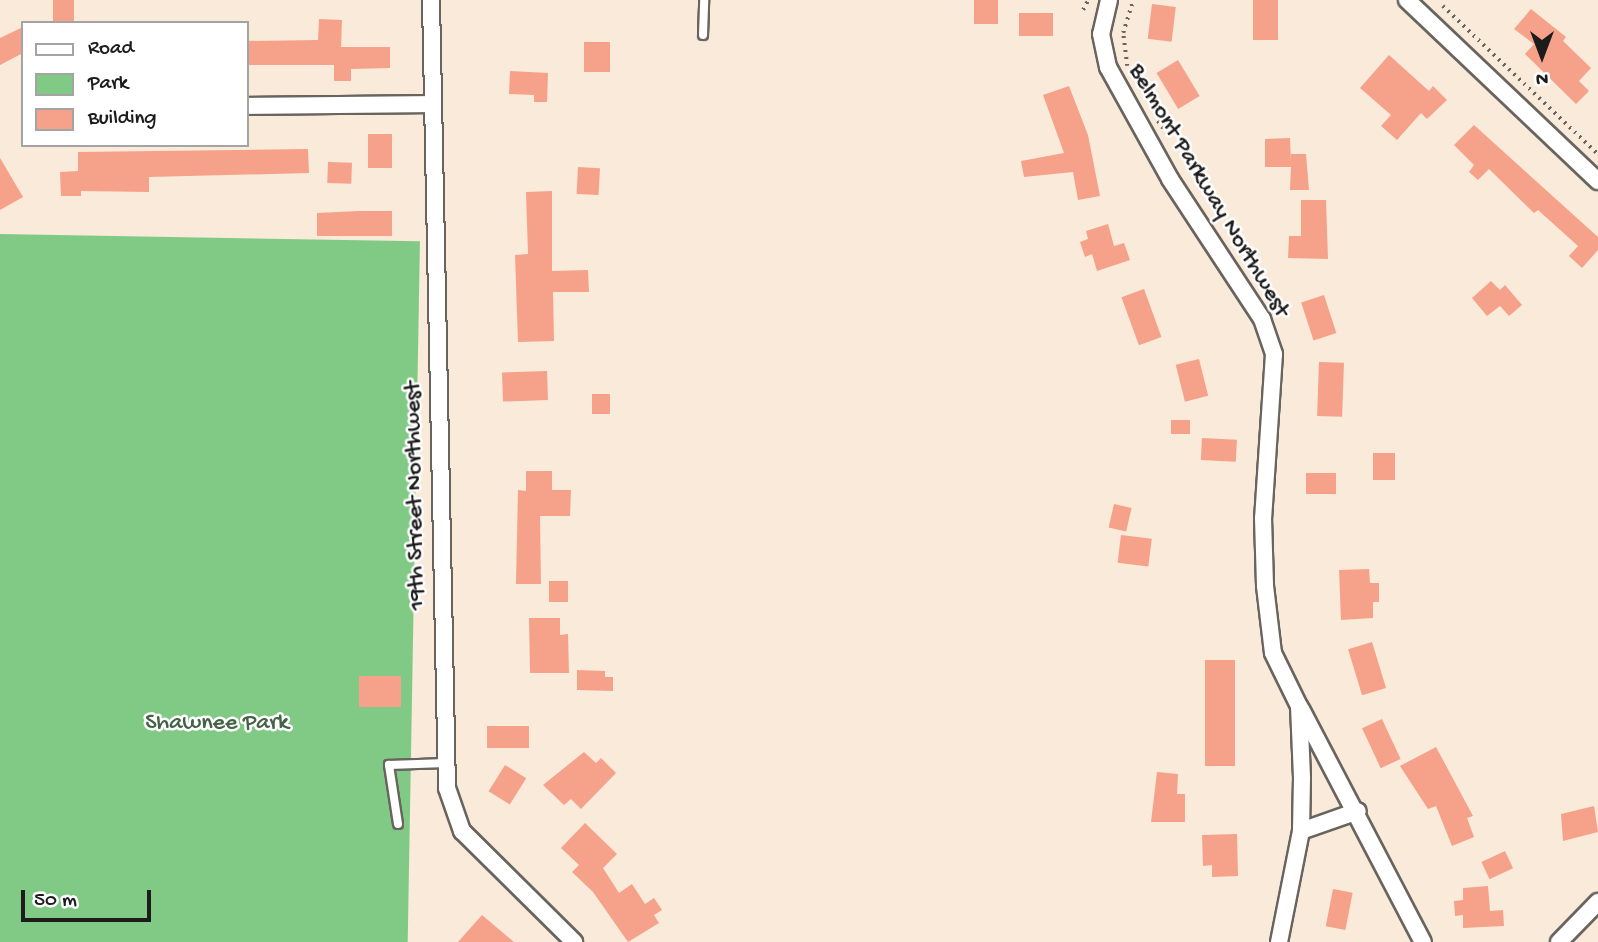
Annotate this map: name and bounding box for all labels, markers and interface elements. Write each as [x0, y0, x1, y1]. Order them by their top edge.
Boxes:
legend [21, 21, 248, 147]
north arrow [1507, 21, 1577, 91]
text: Road [88, 37, 134, 62]
street label: Belmont Parkway Northwest [1121, 59, 1295, 323]
text: N [1536, 66, 1548, 89]
text: Park [88, 72, 128, 97]
text: Building [88, 107, 157, 132]
street label: 19th Street Northwest [400, 381, 432, 611]
park label: Shawnee Park [145, 710, 289, 738]
scale bar [24, 876, 154, 920]
text: 50 m [34, 889, 77, 914]

